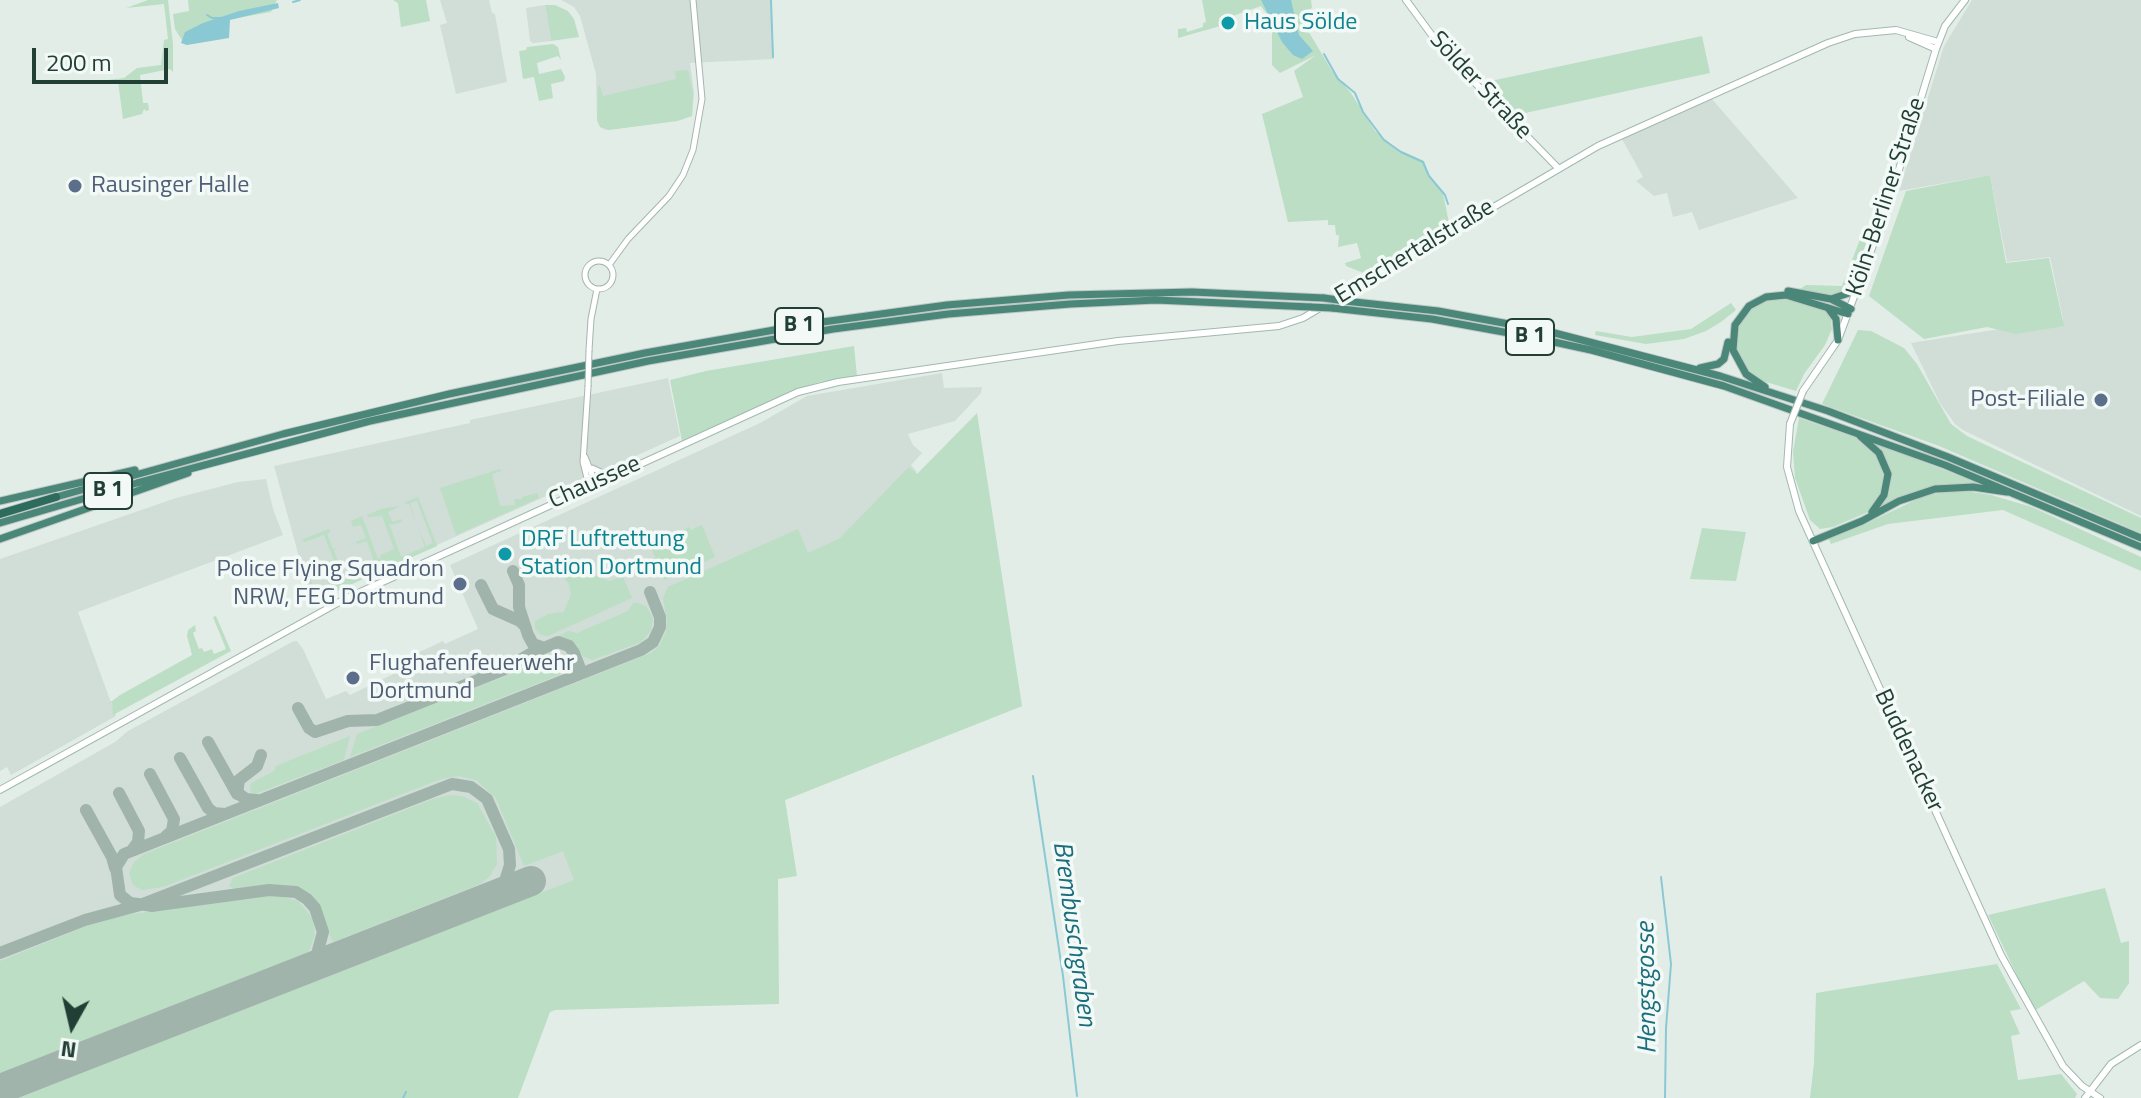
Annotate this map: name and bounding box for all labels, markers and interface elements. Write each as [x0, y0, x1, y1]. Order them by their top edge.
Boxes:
place label: Haus Sölde [1244, 9, 1357, 37]
marker: Haus Sölde [1219, 14, 1237, 32]
street label: Sölder Straße [1423, 26, 1537, 146]
scale bar [36, 32, 172, 82]
text: 200 m [46, 44, 112, 80]
street label: Köln-Berliner Straße [1841, 94, 1933, 300]
place label: Rausinger Halle [91, 172, 249, 200]
marker: Rausinger Halle [66, 177, 84, 195]
street label: Emschertalstraße [1330, 193, 1500, 311]
road number: B 1 [775, 308, 823, 344]
road number: B 1 [1506, 319, 1554, 355]
place label: Post-Filiale [1970, 386, 2085, 414]
marker: Post-Filiale [2092, 391, 2110, 409]
street label: Chaussee [545, 450, 645, 516]
road number: B 1 [84, 473, 132, 509]
place label: DRF Luftrettung Station Dortmund [521, 526, 702, 582]
marker: DRF Luftrettung Station Dortmund [496, 545, 514, 563]
place label: Police Flying Squadron NRW, FEG Dortmund [216, 556, 444, 612]
marker: Police Flying Squadron NRW, FEG Dortmund [451, 575, 469, 593]
place label: Flughafenfeuerwehr Dortmund [369, 650, 574, 706]
marker: Flughafenfeuerwehr Dortmund [344, 669, 362, 687]
street label: Buddenacker [1867, 685, 1949, 817]
water label: Brembuschgraben [1045, 839, 1101, 1029]
water label: Hengstgosse [1631, 922, 1665, 1054]
north arrow [32, 986, 112, 1066]
text: N [59, 1032, 79, 1068]

